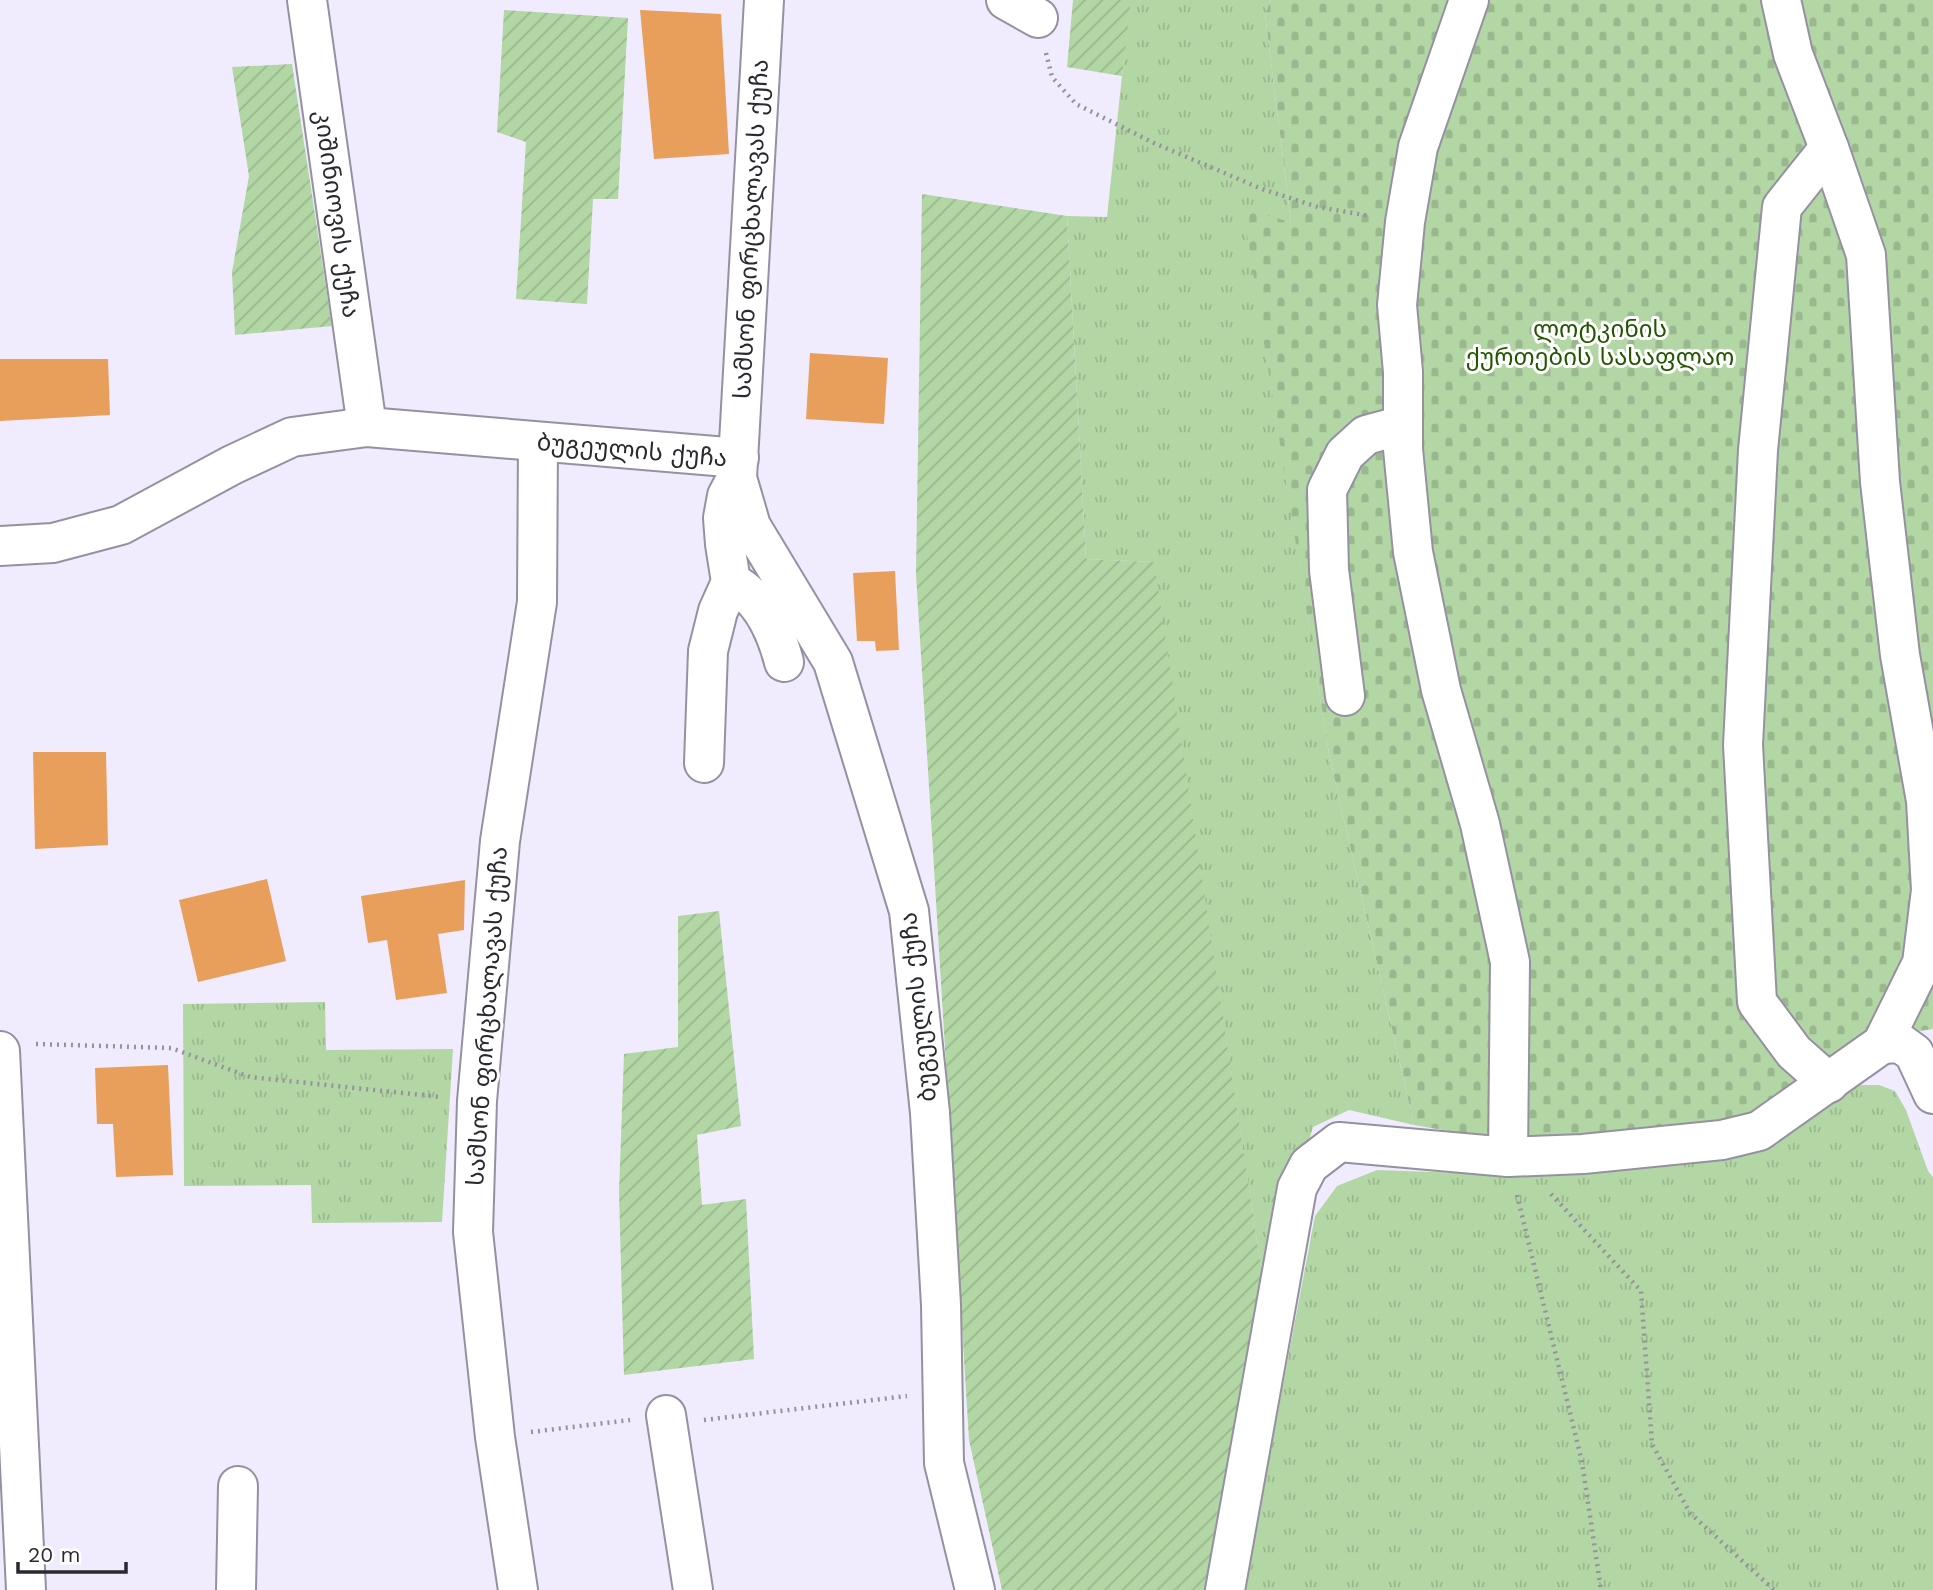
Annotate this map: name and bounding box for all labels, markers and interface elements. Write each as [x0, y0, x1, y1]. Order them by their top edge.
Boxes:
street label: სამსონ ფირცხალავას ქუჩა [728, 59, 774, 399]
street label: კიშინიოვის ქუჩა [309, 108, 365, 320]
park label: ლოტკინის ქურთების სასაფლაო [1466, 315, 1734, 371]
street label: ბუგეულის ქუჩა [536, 428, 728, 472]
street label: სამსონ ფირცხალავას ქუჩა [461, 845, 513, 1187]
street label: ბუგეულის ქუჩა [894, 911, 942, 1103]
scale bar [18, 1530, 126, 1574]
text: 20 m [28, 1542, 80, 1567]

